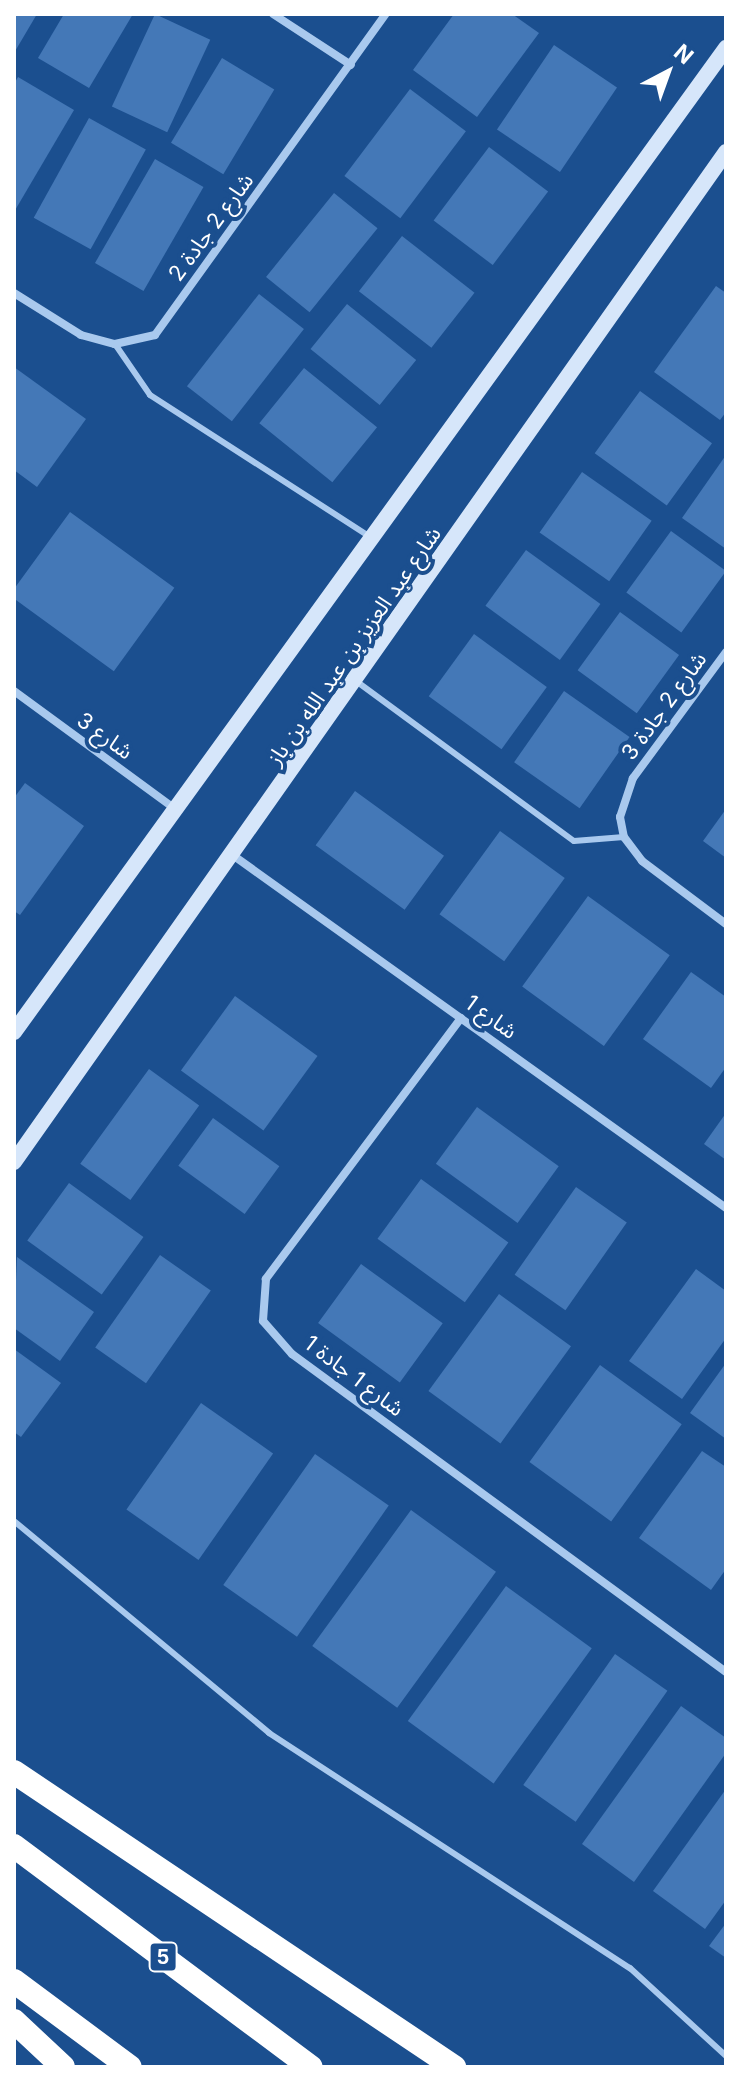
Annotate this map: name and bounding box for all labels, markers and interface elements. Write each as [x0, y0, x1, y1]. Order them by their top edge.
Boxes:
north arrow [628, 32, 708, 112]
text: N [669, 39, 699, 69]
street label: شارع 2 جادة 2 [163, 168, 259, 286]
street label: شارع عبد العزيز بن عبد الله بن باز [261, 522, 447, 770]
street label: شارع 2 جادة 3 [616, 647, 712, 765]
street label: شارع 3 [72, 707, 138, 765]
street label: شارع 1 [460, 989, 522, 1045]
street label: شارع 1 جادة 1 [299, 1330, 409, 1422]
road number: 5 [147, 1941, 179, 1973]

